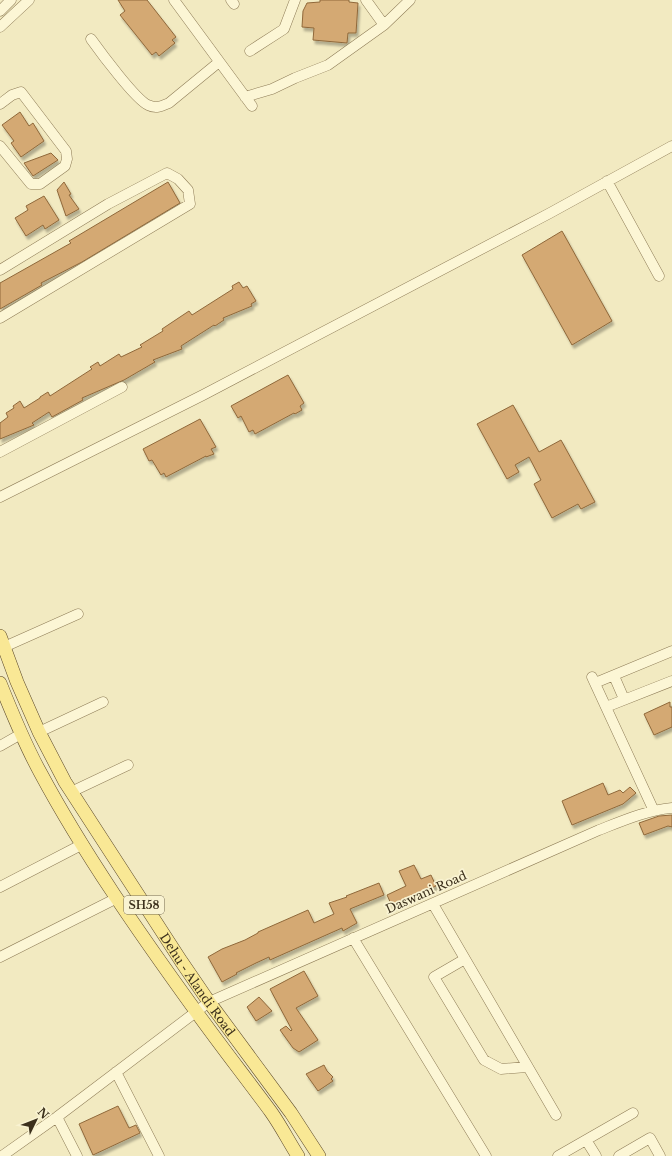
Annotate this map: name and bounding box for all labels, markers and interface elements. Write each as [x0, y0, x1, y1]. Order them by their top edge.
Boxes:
street label: Daswani Road [383, 867, 469, 917]
road number: SH58 [124, 896, 164, 914]
street label: Dehu - Alandi Road [157, 930, 239, 1038]
north arrow [16, 1100, 56, 1140]
text: N [35, 1105, 52, 1122]

